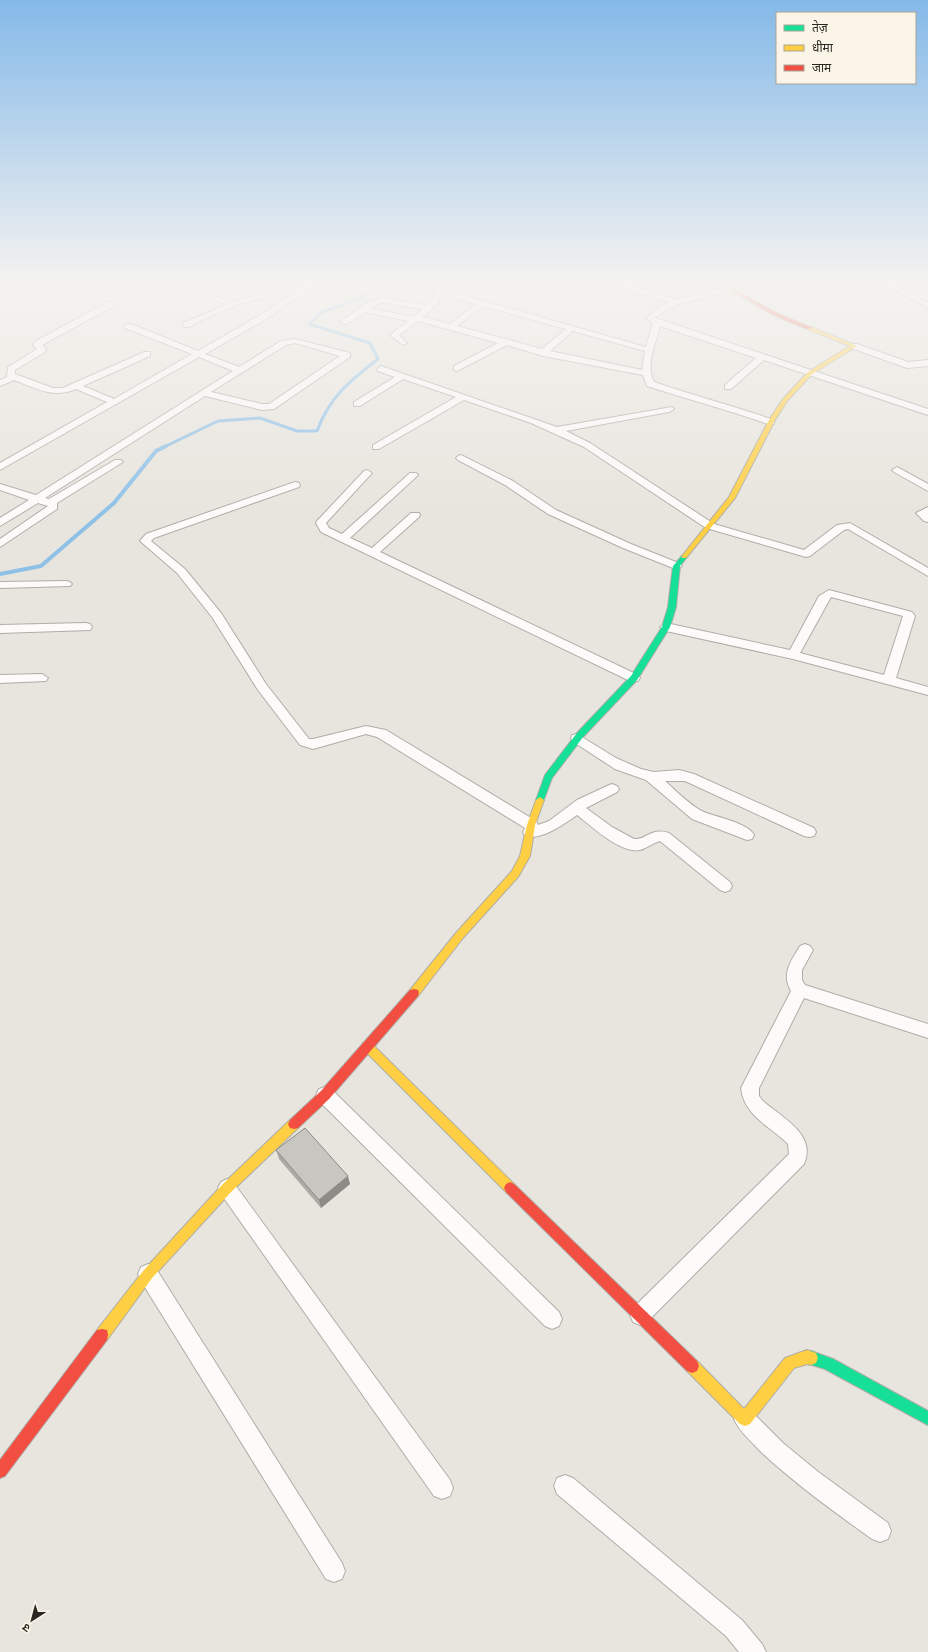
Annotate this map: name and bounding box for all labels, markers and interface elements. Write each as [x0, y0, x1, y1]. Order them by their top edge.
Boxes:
legend [776, 12, 916, 84]
text: तेज़ [812, 20, 829, 35]
text: धीमा [812, 40, 834, 55]
text: जाम [812, 60, 832, 75]
north arrow [12, 1600, 52, 1640]
text: उ [19, 1620, 33, 1636]

